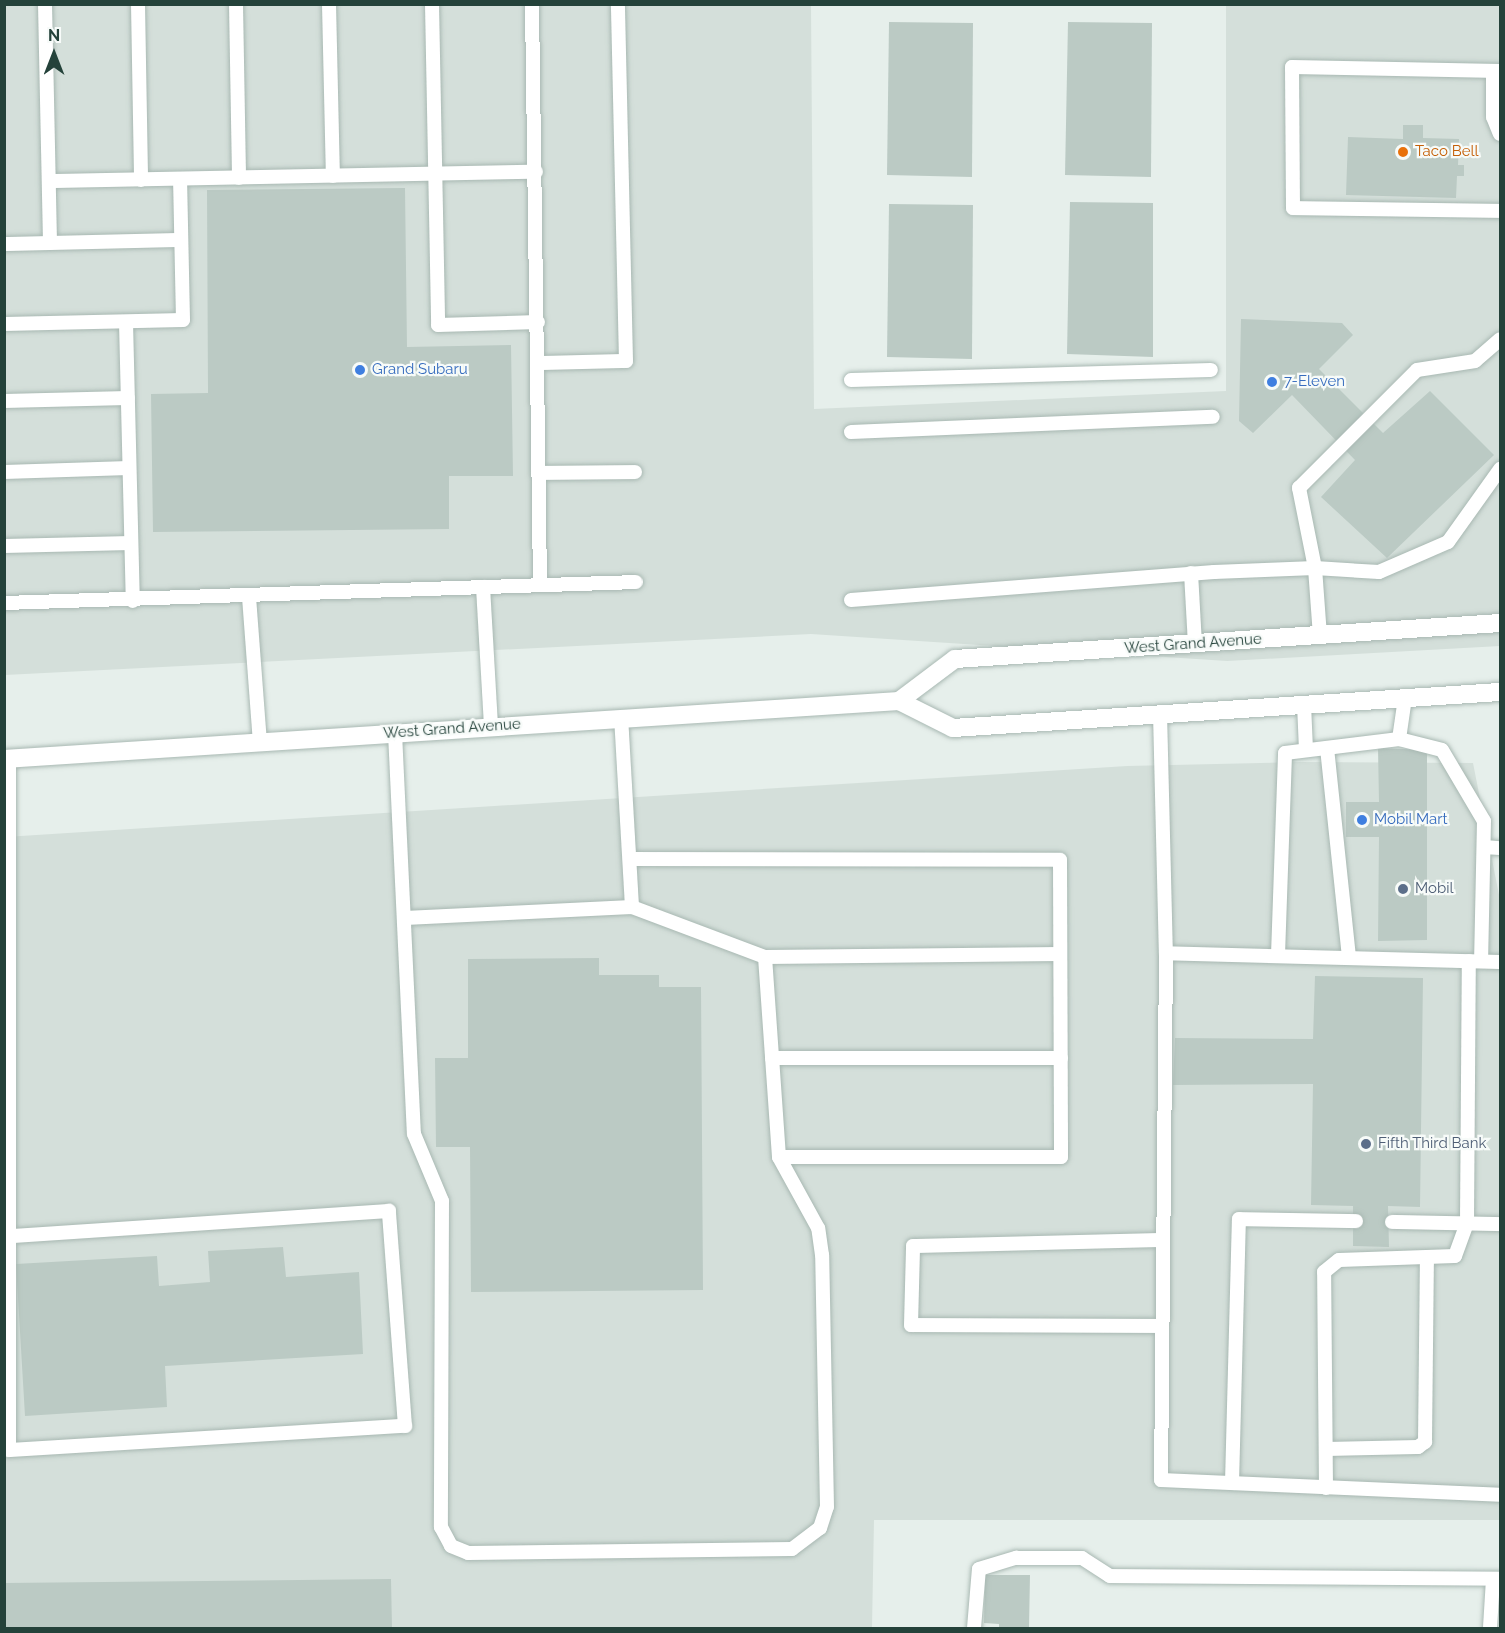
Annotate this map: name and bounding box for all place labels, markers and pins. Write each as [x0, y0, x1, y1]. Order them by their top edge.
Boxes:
place label: Taco Bell [1415, 143, 1479, 161]
marker: Taco Bell [1396, 145, 1410, 159]
place label: Grand Subaru [372, 361, 468, 379]
marker: Grand Subaru [353, 363, 367, 377]
place label: 7-Eleven [1284, 373, 1345, 391]
marker: 7-Eleven [1265, 375, 1279, 389]
place label: Mobil Mart [1374, 811, 1448, 829]
marker: Mobil Mart [1355, 813, 1369, 827]
place label: Mobil [1415, 880, 1454, 898]
marker: Mobil [1396, 882, 1410, 896]
place label: Fifth Third Bank [1378, 1135, 1487, 1153]
marker: Fifth Third Bank [1359, 1137, 1373, 1151]

